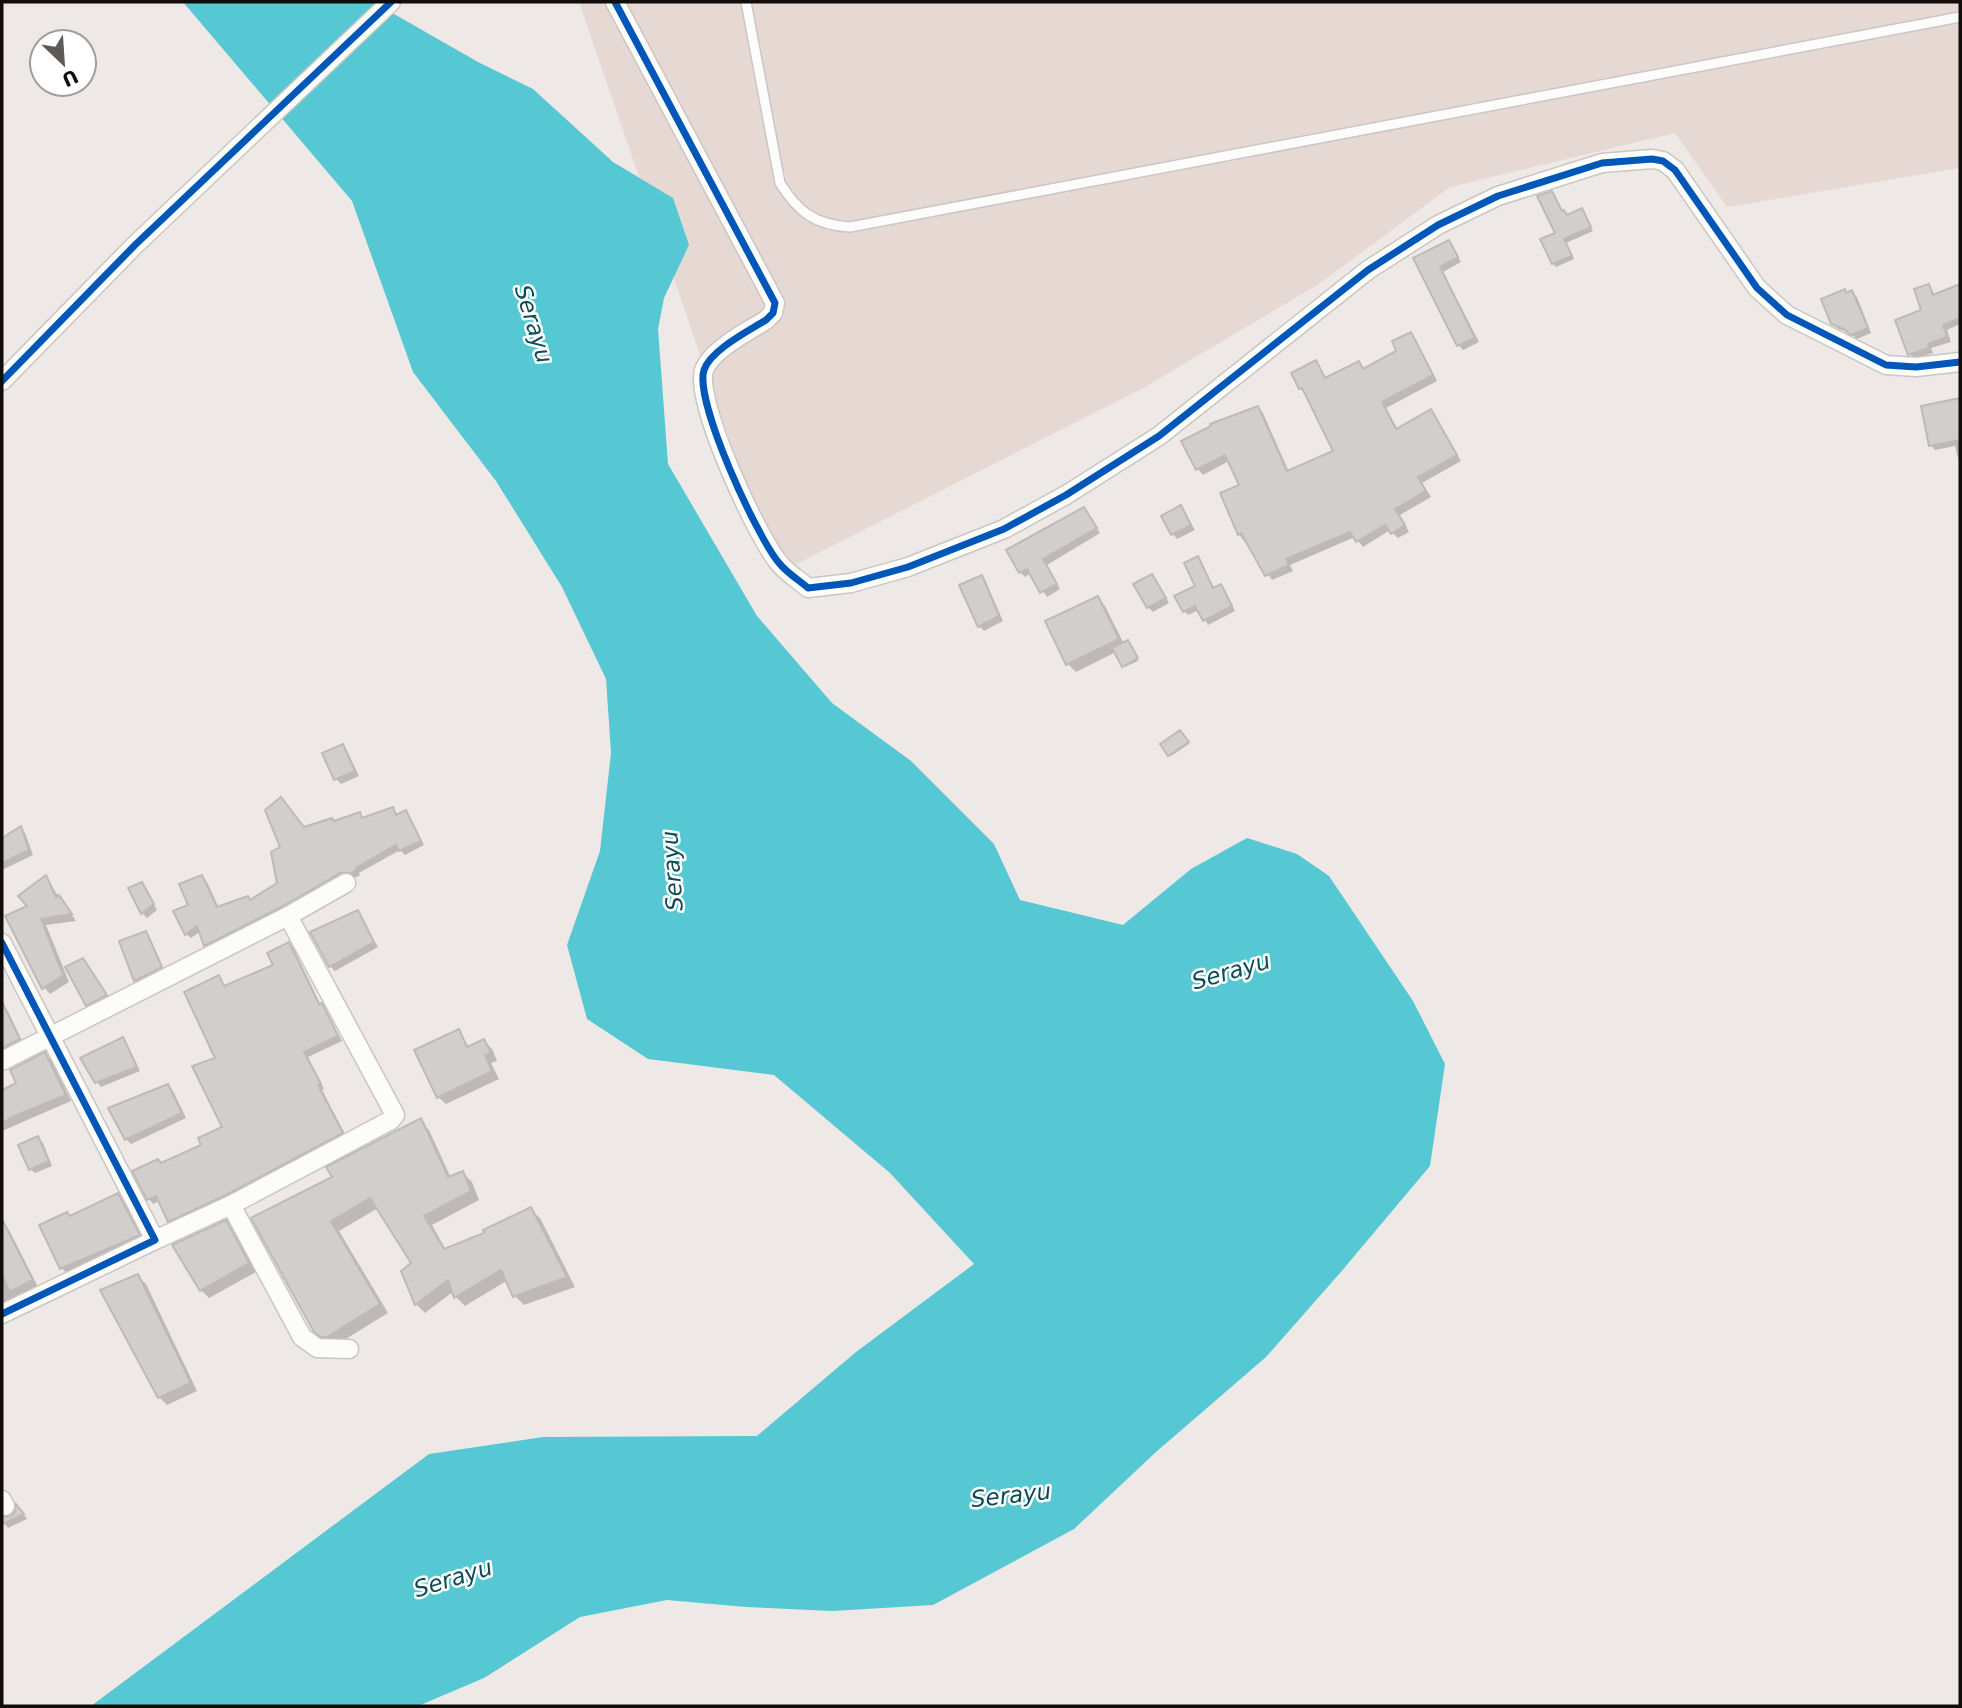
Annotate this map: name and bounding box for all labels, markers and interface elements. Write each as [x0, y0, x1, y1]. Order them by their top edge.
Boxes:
north arrow [28, 28, 98, 98]
text: U [59, 65, 82, 92]
water label: Serayu [510, 282, 558, 366]
water label: Serayu [656, 830, 688, 912]
water label: Serayu [1189, 947, 1273, 995]
water label: Serayu [970, 1478, 1052, 1512]
water label: Serayu [411, 1554, 495, 1602]

